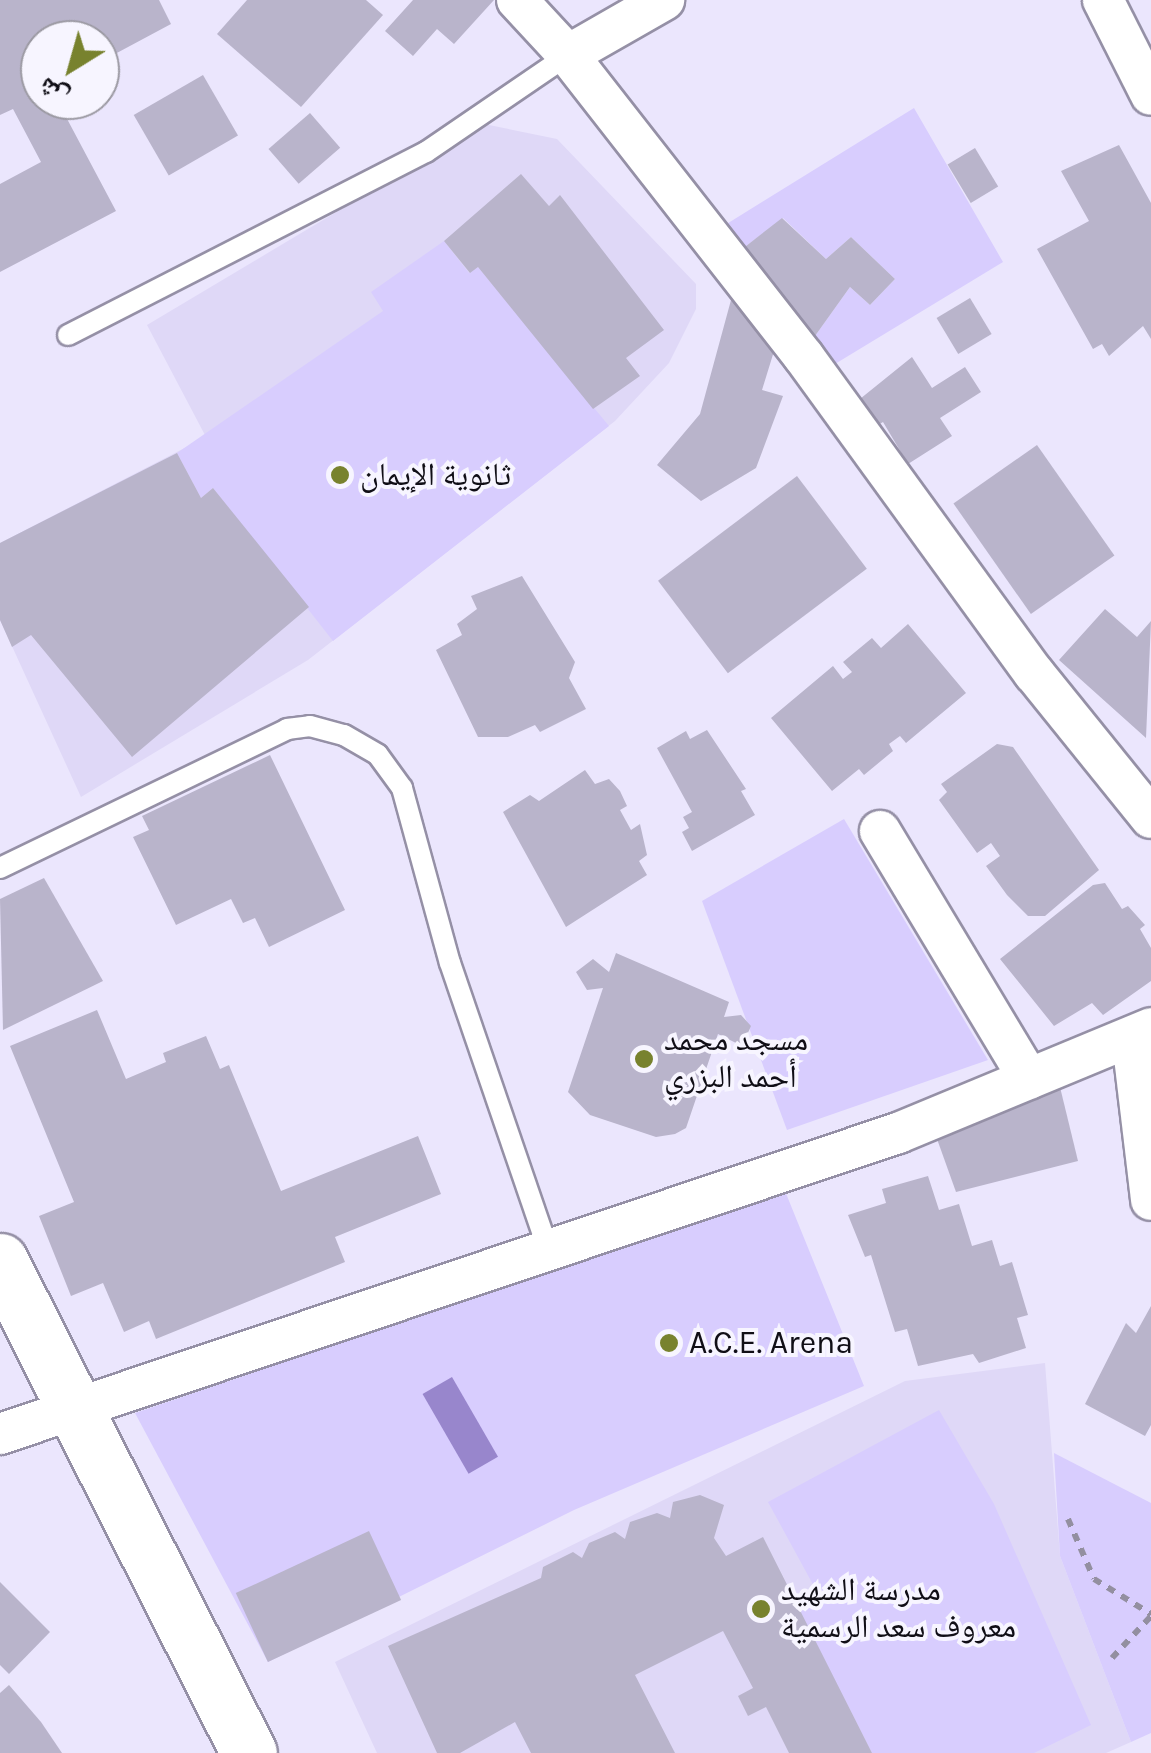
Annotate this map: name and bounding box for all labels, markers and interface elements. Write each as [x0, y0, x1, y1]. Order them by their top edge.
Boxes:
north arrow [20, 20, 120, 120]
text: ش [31, 71, 75, 115]
place label: ثانوية الإيمان [360, 456, 511, 494]
marker: ثانوية الإيمان [329, 464, 351, 486]
place label: مسجد محمد أحمد البزري [664, 1022, 808, 1097]
marker: مسجد محمد أحمد البزري [633, 1048, 655, 1070]
place label: A.C.E. Arena [689, 1324, 853, 1362]
marker: A.C.E. Arena [658, 1332, 680, 1354]
place label: مدرسة الشهيد معروف سعد الرسمية [781, 1572, 1016, 1647]
marker: مدرسة الشهيد معروف سعد الرسمية [750, 1598, 772, 1620]

